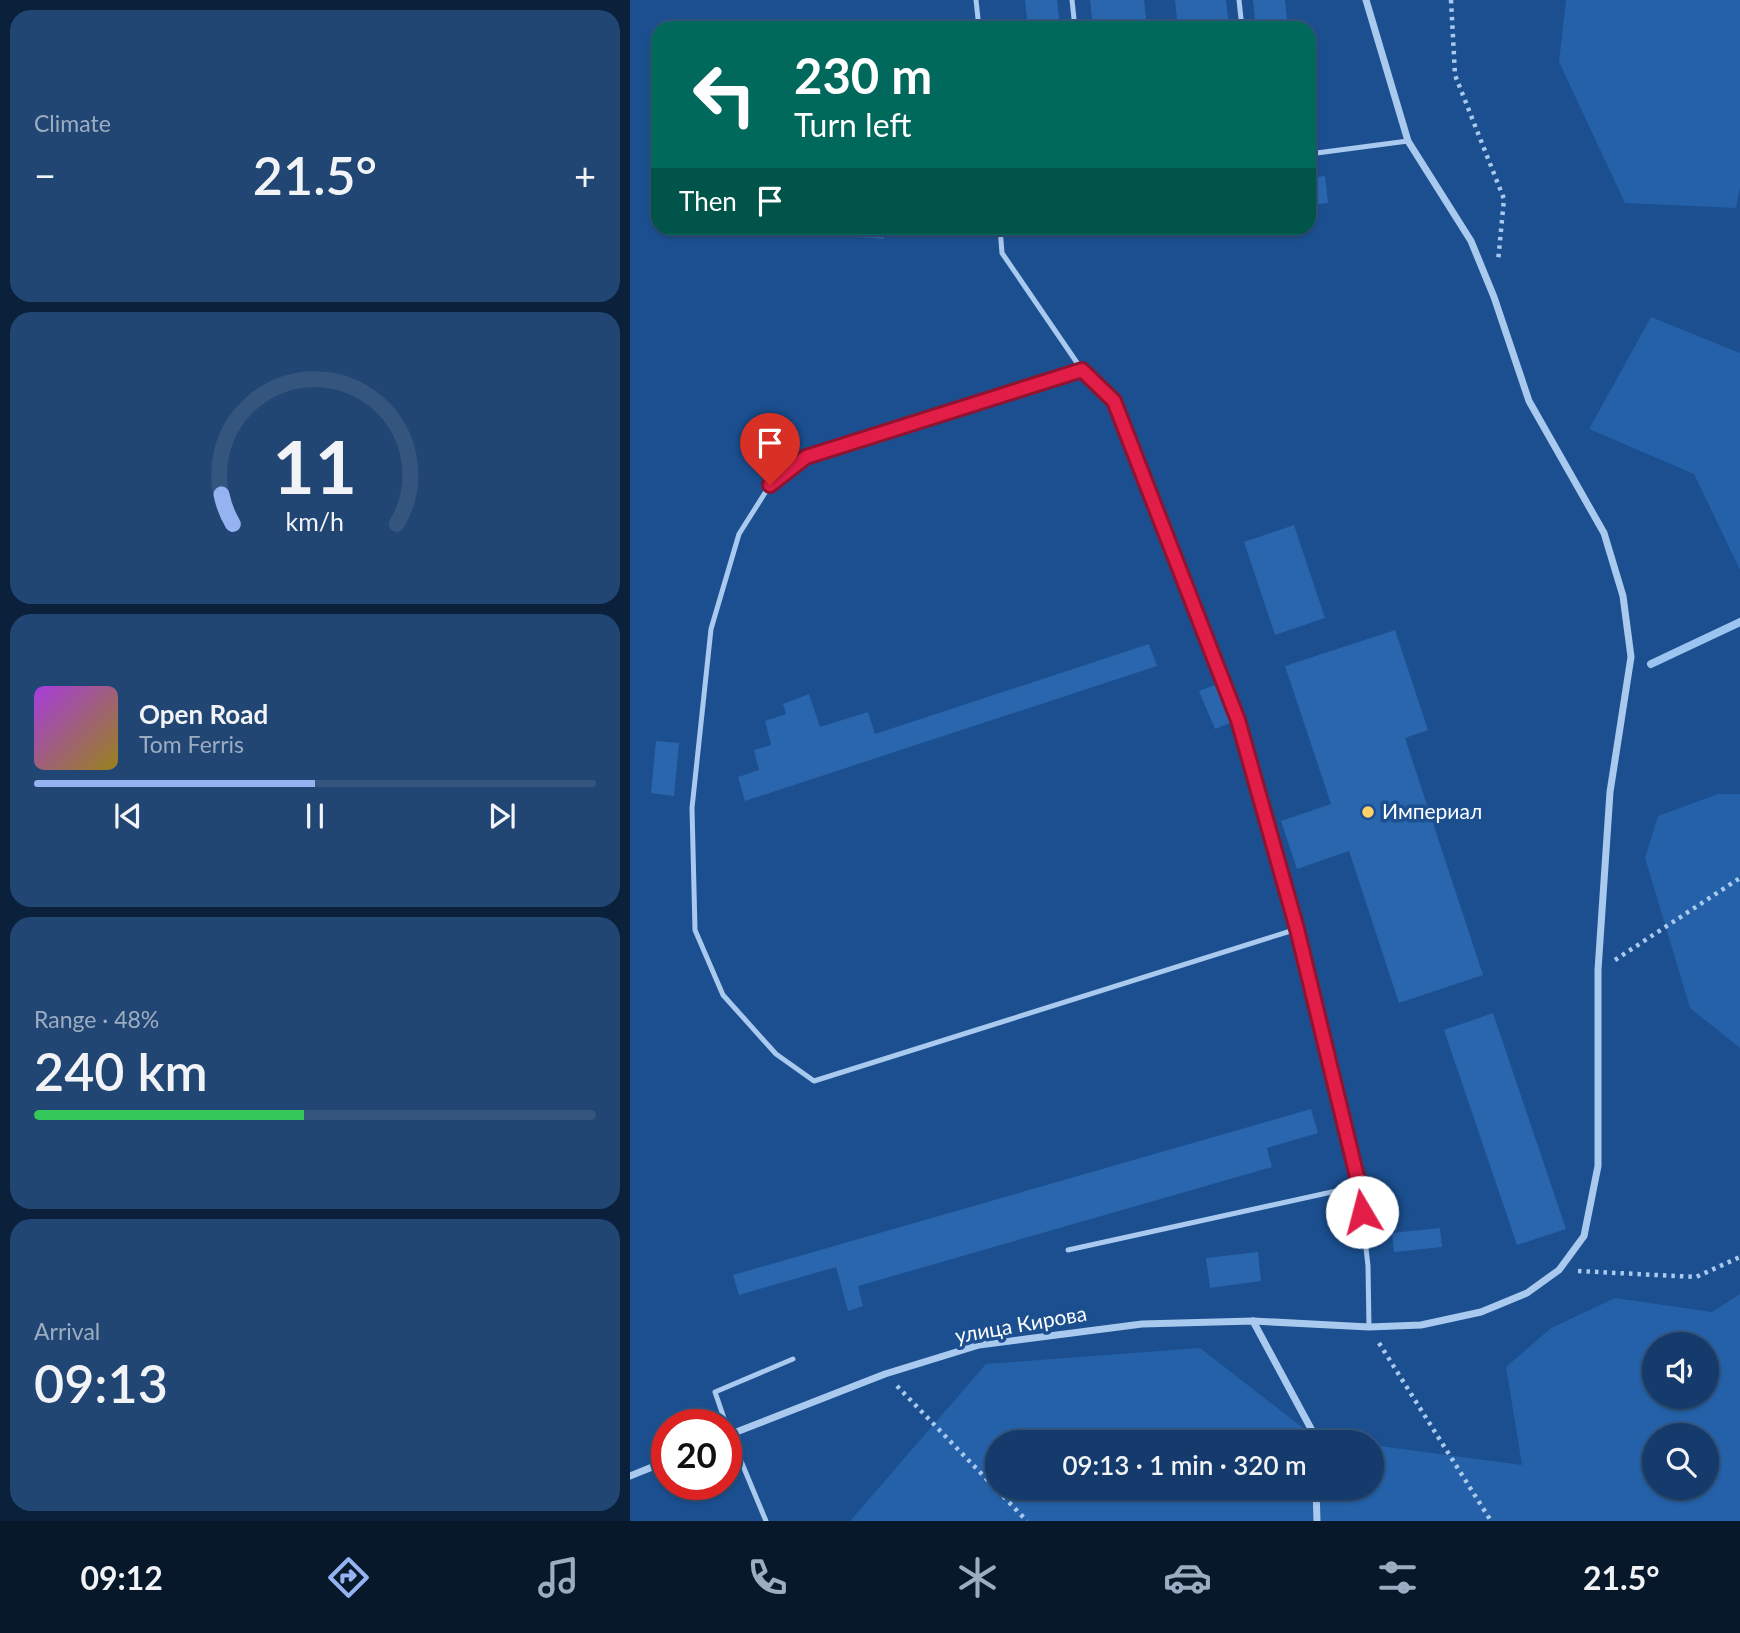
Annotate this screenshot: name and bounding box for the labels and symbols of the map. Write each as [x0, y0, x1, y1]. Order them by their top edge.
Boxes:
pin [740, 413, 800, 485]
place label: Империал [1382, 798, 1482, 823]
marker: Империал [1360, 804, 1376, 820]
position arrow [1325, 1175, 1399, 1249]
street label: улица Кирова [953, 1300, 1089, 1347]
speed limit sign: 20 [651, 1409, 742, 1500]

